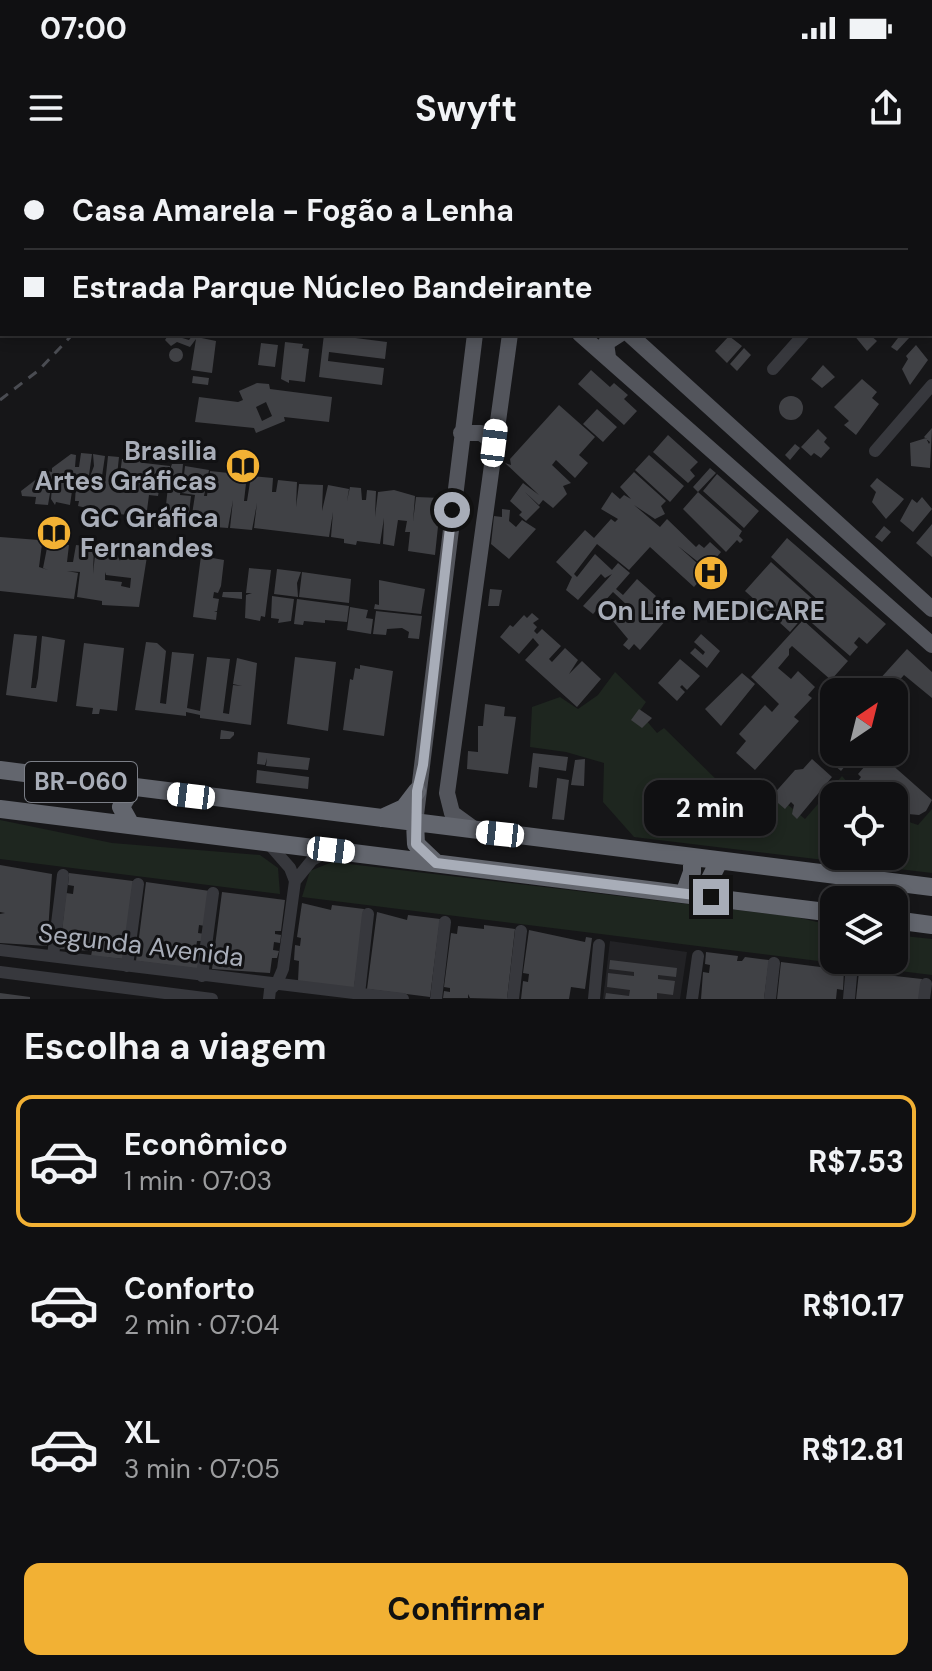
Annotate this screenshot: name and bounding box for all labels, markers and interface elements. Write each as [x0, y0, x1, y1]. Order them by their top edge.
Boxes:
text: 07:00 [40, 9, 127, 48]
text: Swyft [415, 85, 517, 132]
icon: menu [24, 86, 68, 130]
icon: share [864, 86, 908, 130]
text: Casa Amarela - Fogão a Lenha [72, 191, 514, 230]
text: Estrada Parque Núcleo Bandeirante [72, 268, 593, 307]
car [479, 418, 509, 468]
place label: Brasilia Artes Gráficas [35, 434, 217, 498]
library icon: Brasilia Artes Gráficas [224, 447, 262, 485]
route start [434, 492, 470, 528]
place label: GC Gráfica Fernandes [80, 501, 219, 565]
library icon: GC Gráfica Fernandes [35, 514, 73, 552]
hospital icon: On Life MEDICARE [692, 554, 730, 592]
place label: On Life MEDICARE [597, 594, 825, 628]
north arrow [820, 678, 908, 766]
map controls [820, 678, 908, 974]
road number: BR-060 [25, 762, 137, 802]
car [166, 781, 216, 811]
callout: 2 min [645, 781, 777, 837]
button: locate [820, 782, 908, 870]
text: 2 min [676, 791, 744, 825]
car [475, 820, 525, 848]
car [306, 835, 356, 865]
route end [693, 879, 729, 915]
button: layers [820, 886, 908, 974]
street label: Segunda Avenida [36, 916, 246, 974]
text: Escolha a viagem [24, 1023, 327, 1070]
icon: car [28, 1125, 100, 1197]
text: Econômico [124, 1125, 288, 1164]
text: R$7.53 [808, 1142, 904, 1181]
text: 1 min · 07:03 [124, 1164, 272, 1198]
icon: car [28, 1269, 100, 1341]
text: Conforto [124, 1269, 255, 1308]
text: R$10.17 [803, 1286, 904, 1325]
text: 2 min · 07:04 [124, 1308, 279, 1342]
icon: car [28, 1413, 100, 1485]
text: XL [124, 1413, 161, 1452]
text: R$12.81 [802, 1430, 904, 1469]
text: 3 min · 07:05 [124, 1452, 280, 1486]
button: Confirmar [24, 1563, 908, 1655]

